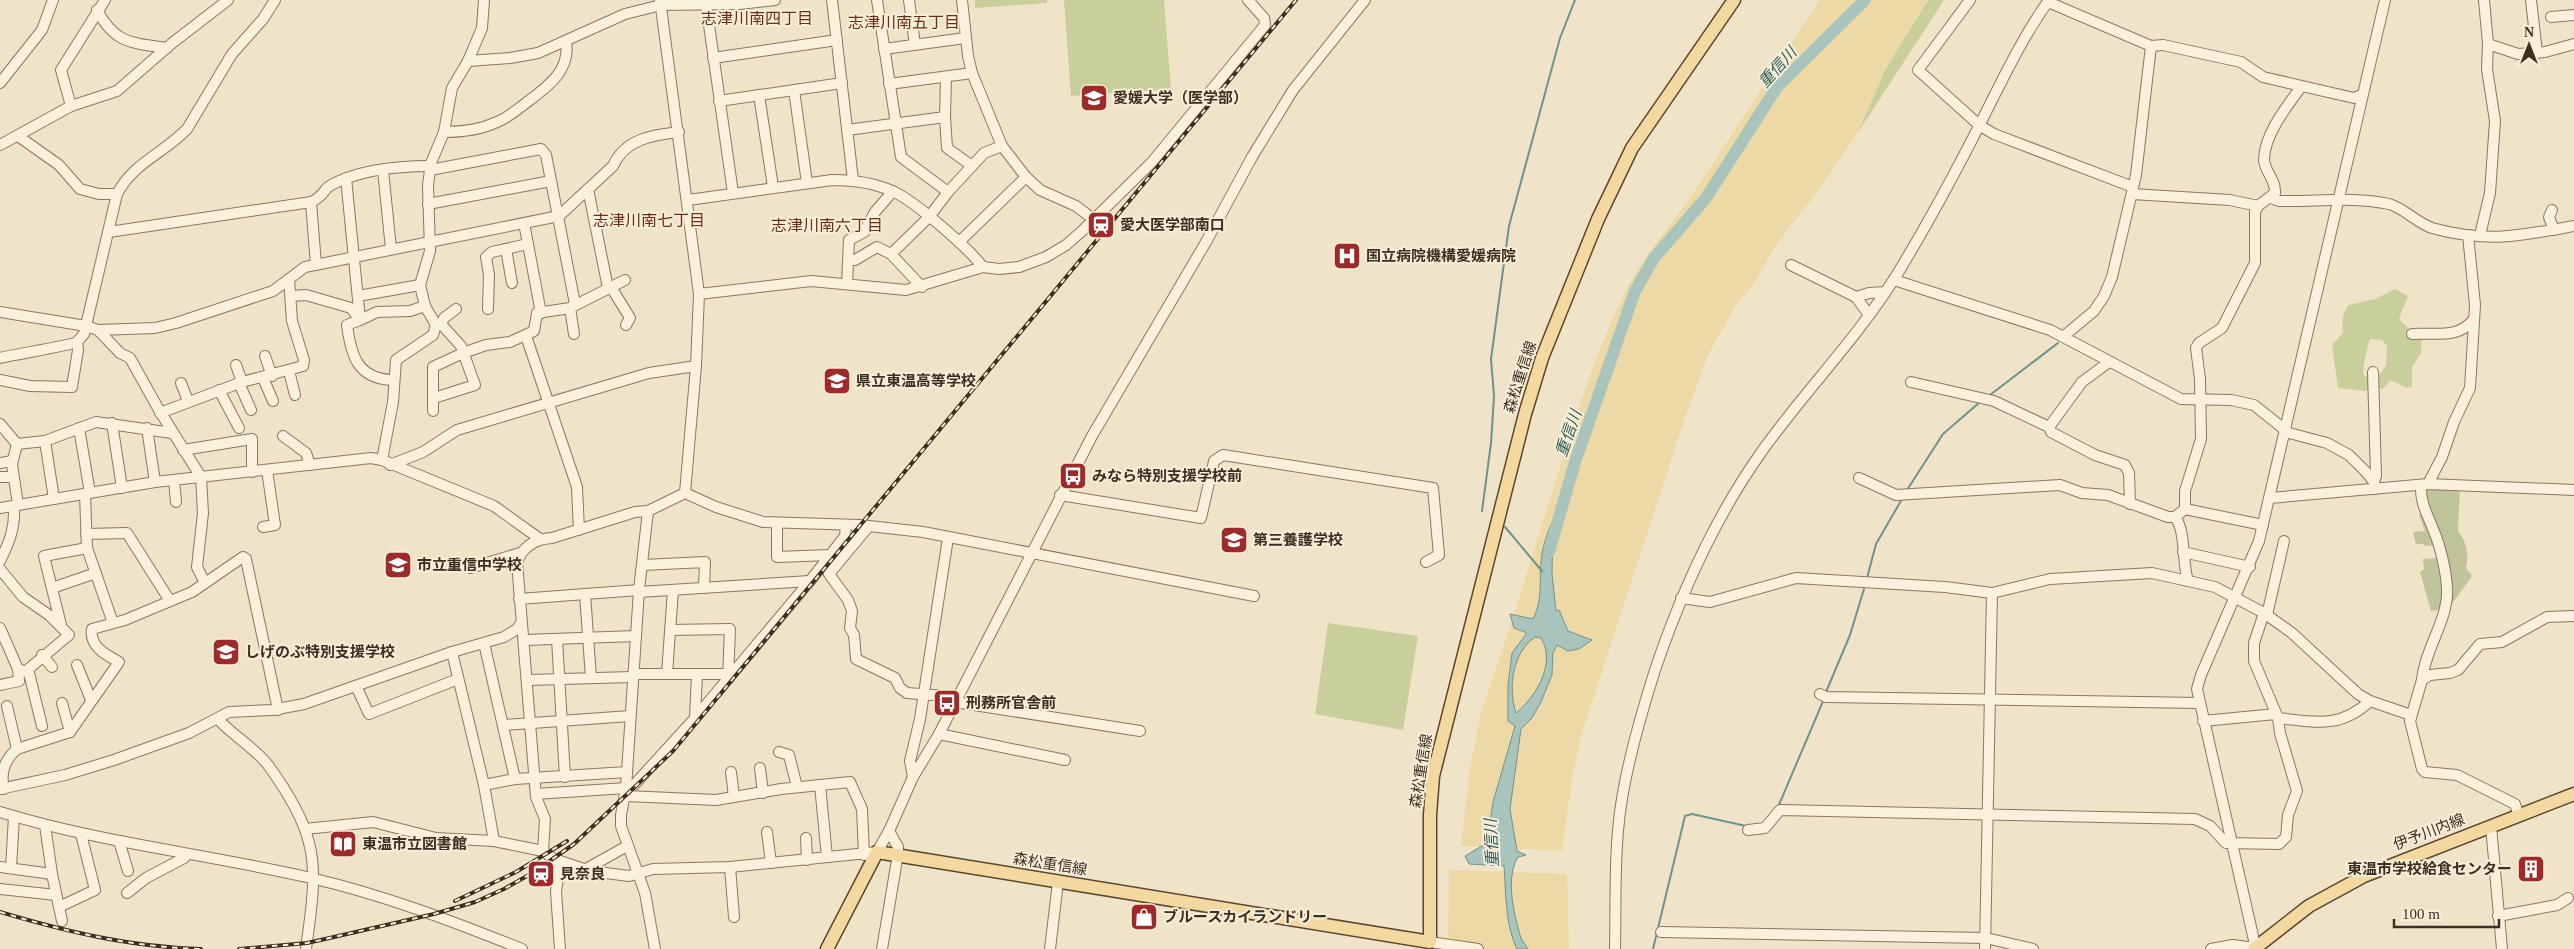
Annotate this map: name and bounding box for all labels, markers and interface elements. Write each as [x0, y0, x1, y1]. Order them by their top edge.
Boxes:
district label: 志津川南四丁目 [701, 10, 813, 27]
district label: 志津川南五丁目 [848, 14, 960, 31]
north arrow [2504, 20, 2554, 70]
text: N [2524, 25, 2534, 40]
water label: 重信川 [1755, 42, 1801, 91]
school or university icon: 愛媛大学（医学部） [1079, 83, 1109, 113]
place label: 愛媛大学（医学部） [1113, 90, 1248, 106]
station icon: 愛大医学部南口 [1086, 210, 1116, 240]
district label: 志津川南七丁目 [593, 212, 705, 229]
district label: 志津川南六丁目 [771, 217, 883, 234]
place label: 愛大医学部南口 [1120, 217, 1225, 233]
hospital icon: 国立病院機構愛媛病院 [1332, 241, 1362, 271]
place label: 国立病院機構愛媛病院 [1366, 247, 1516, 264]
street label: 森松重信線 [1501, 339, 1539, 415]
school or university icon: 県立東温高等学校 [822, 366, 852, 396]
place label: 県立東温高等学校 [856, 373, 976, 389]
water label: 重信川 [1553, 406, 1585, 459]
bus stop icon: みなら特別支援学校前 [1058, 461, 1088, 491]
place label: みなら特別支援学校前 [1092, 467, 1242, 484]
school or university icon: 第三養護学校 [1219, 525, 1249, 555]
place label: 第三養護学校 [1253, 532, 1343, 548]
school or university icon: 市立重信中学校 [383, 550, 413, 580]
place label: 市立重信中学校 [417, 557, 522, 573]
school or university icon: しげのぶ特別支援学校 [211, 637, 241, 667]
place label: しげのぶ特別支援学校 [245, 644, 395, 660]
bus stop icon: 刑務所官舎前 [932, 688, 962, 718]
place label: 刑務所官舎前 [966, 694, 1056, 711]
street label: 森松重信線 [1407, 733, 1435, 809]
street label: 伊予川内線 [2391, 811, 2467, 853]
water label: 重信川 [1482, 817, 1501, 867]
library icon: 東温市立図書館 [328, 829, 358, 859]
place label: 東温市立図書館 [362, 836, 467, 852]
street label: 森松重信線 [1012, 850, 1088, 878]
building icon: 東温市学校給食センター [2516, 854, 2546, 884]
station icon: 見奈良 [526, 859, 556, 889]
place label: 東温市学校給食センター [2347, 860, 2512, 877]
place label: 見奈良 [560, 866, 605, 882]
scale bar [2394, 896, 2499, 928]
shop icon: ブルースカイランドリー [1129, 902, 1159, 932]
text: 100 m [2402, 906, 2440, 922]
place label: ブルースカイランドリー [1163, 908, 1327, 925]

